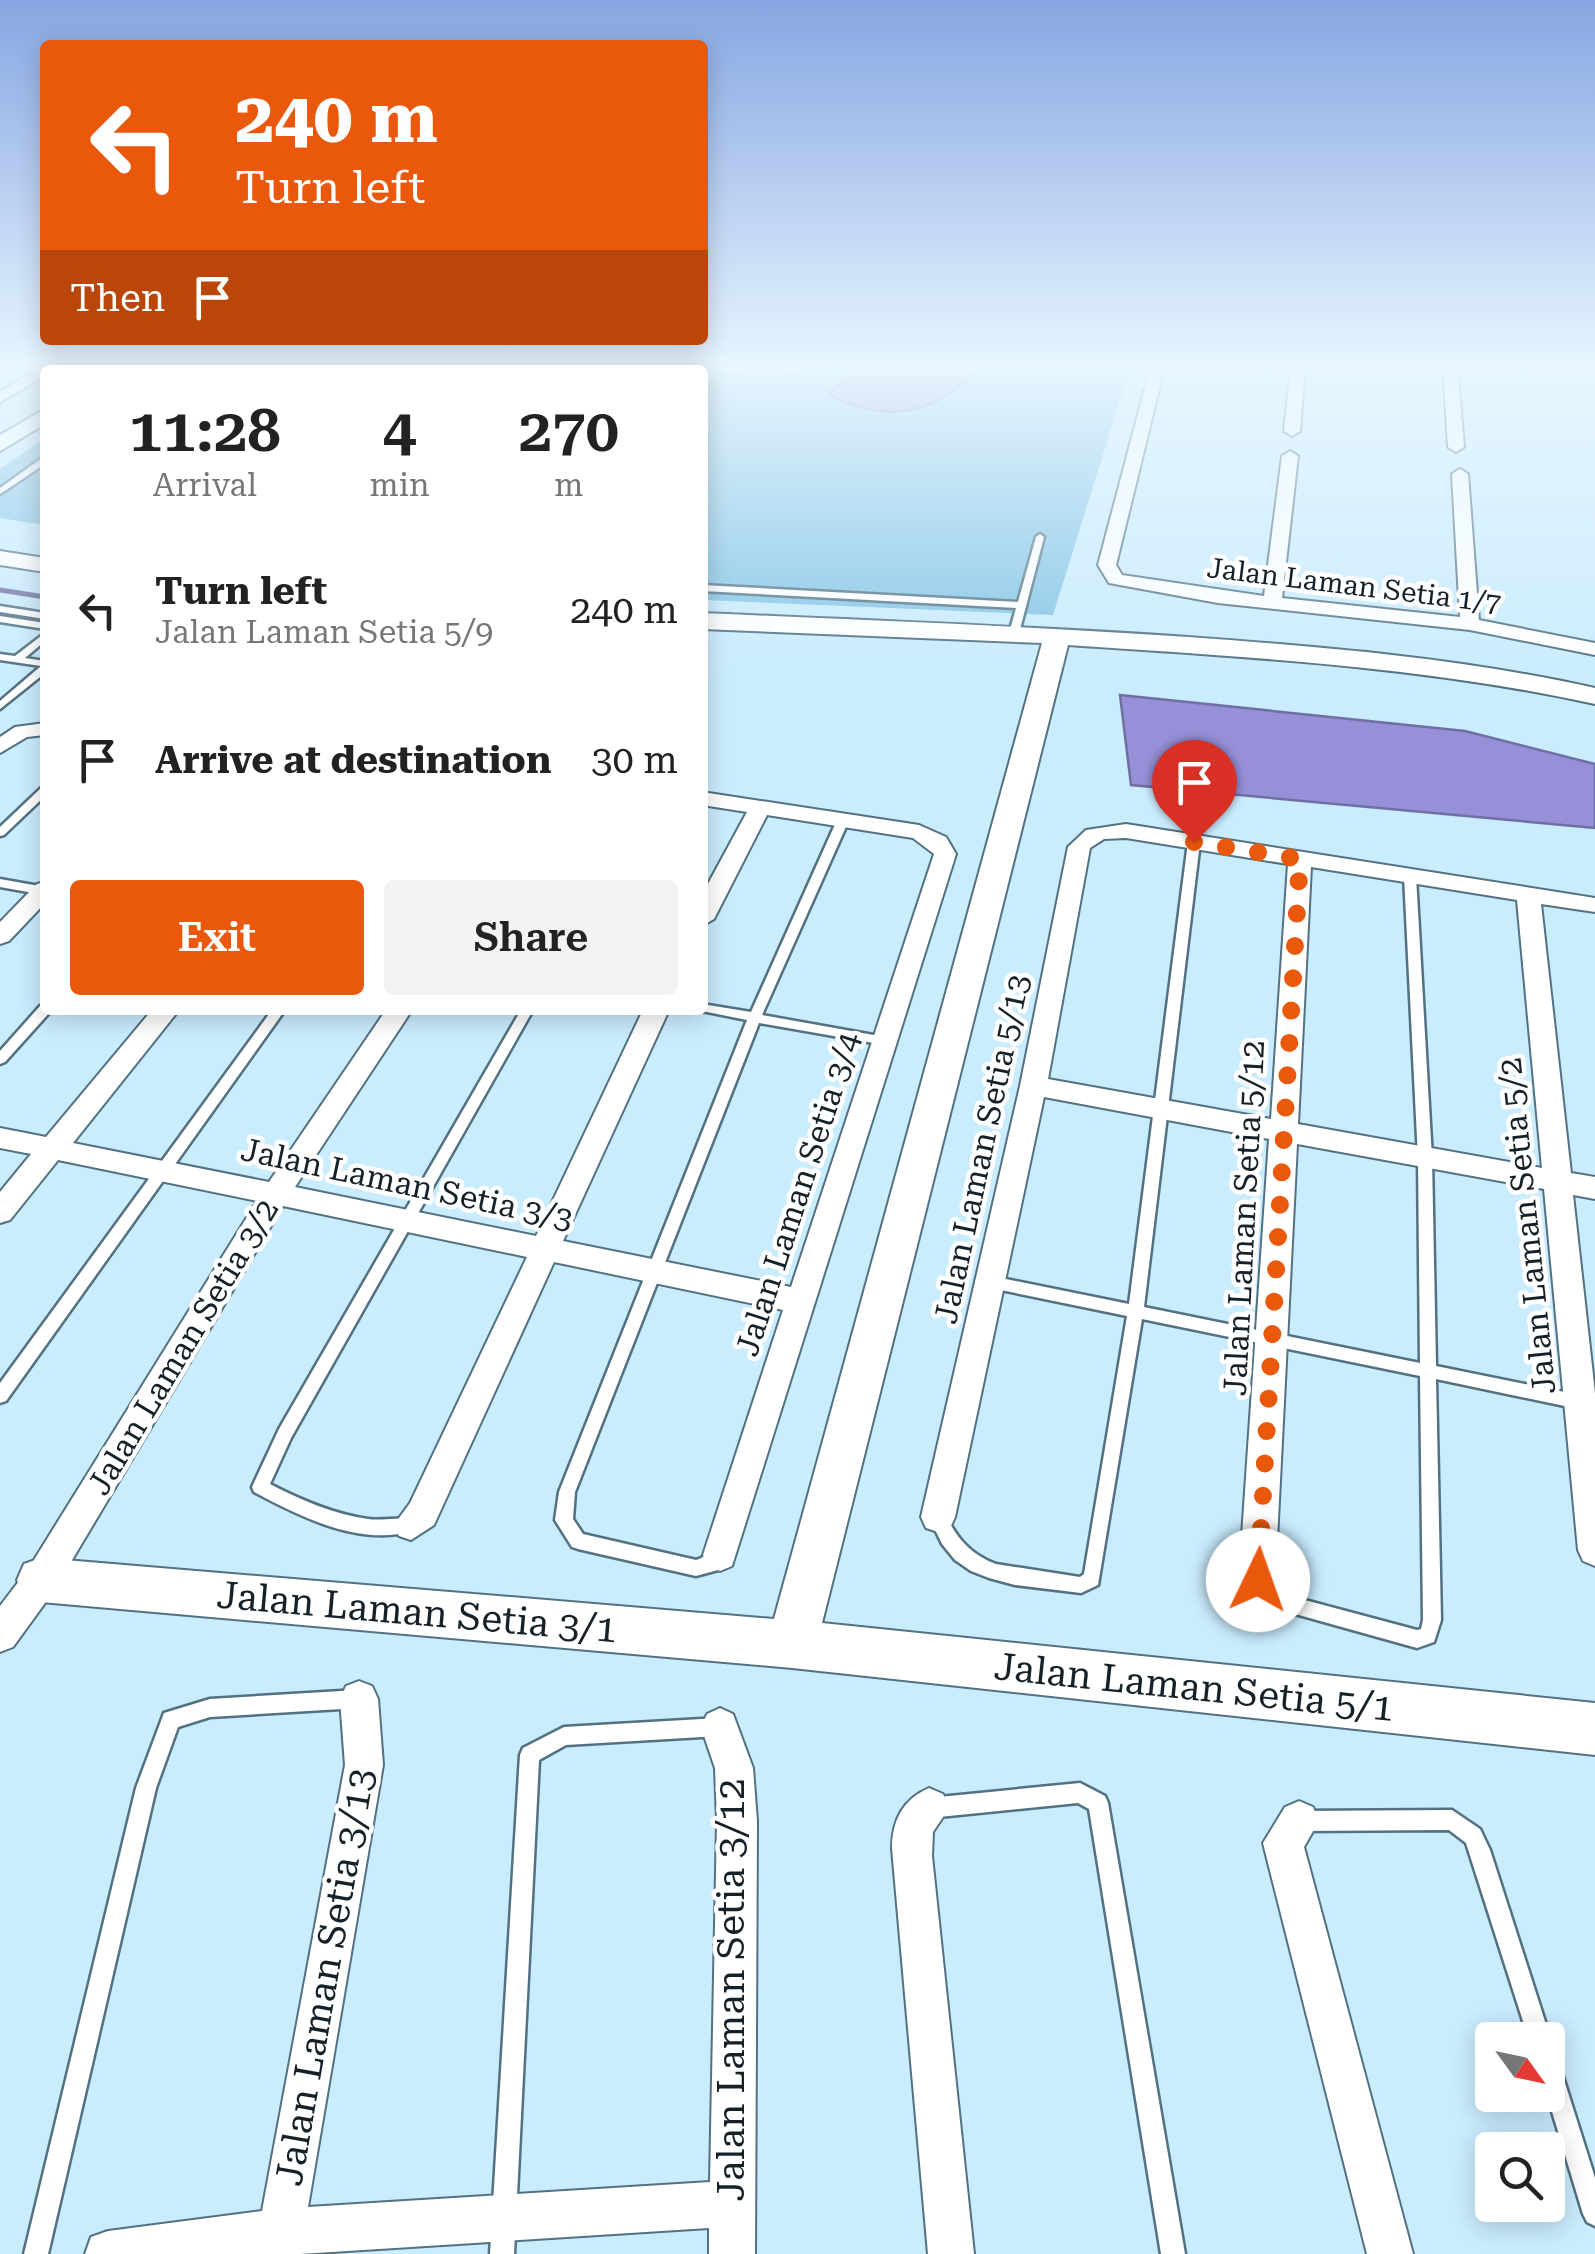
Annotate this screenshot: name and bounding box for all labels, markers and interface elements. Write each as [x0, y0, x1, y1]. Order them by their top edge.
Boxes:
text: 240 m [235, 77, 438, 159]
icon: left [70, 80, 200, 210]
text: Turn left [235, 161, 425, 214]
icon: arrive [185, 270, 240, 325]
text: Then [70, 276, 165, 320]
text: 11:28 [129, 395, 281, 466]
text: 4 [383, 395, 416, 466]
text: 270 [518, 395, 619, 466]
text: Arrival [153, 466, 257, 504]
text: min [370, 466, 430, 504]
text: m [554, 466, 583, 504]
street label: Jalan Laman Setia 1/7 [1205, 551, 1503, 620]
text: Turn left [155, 569, 327, 613]
icon: left [70, 583, 125, 638]
text: 240 m [570, 588, 678, 632]
text: Jalan Laman Setia 5/9 [155, 613, 493, 651]
icon: arrive [70, 733, 125, 788]
text: Arrive at destination [155, 738, 551, 782]
text: 30 m [591, 738, 678, 782]
pin [1152, 740, 1237, 843]
icon: arrive [1167, 755, 1222, 810]
button: Exit [70, 880, 364, 995]
button: Share [384, 880, 678, 995]
street label: Jalan Laman Setia 5/13 [926, 971, 1038, 1327]
street label: Jalan Laman Setia 3/4 [728, 1027, 868, 1361]
street label: Jalan Laman Setia 5/12 [1216, 1039, 1272, 1397]
street label: Jalan Laman Setia 5/2 [1490, 1056, 1564, 1396]
street label: Jalan Laman Setia 3/3 [238, 1130, 576, 1238]
street label: Jalan Laman Setia 3/2 [80, 1192, 286, 1502]
position arrow [1206, 1528, 1310, 1632]
street label: Jalan Laman Setia 3/1 [215, 1573, 619, 1651]
street label: Jalan Laman Setia 5/1 [992, 1644, 1396, 1730]
street label: Jalan Laman Setia 3/13 [267, 1765, 383, 2189]
street label: Jalan Laman Setia 3/12 [709, 1779, 753, 2201]
north arrow [1475, 2022, 1565, 2112]
map controls [1475, 2022, 1565, 2222]
button: search [1475, 2132, 1565, 2222]

